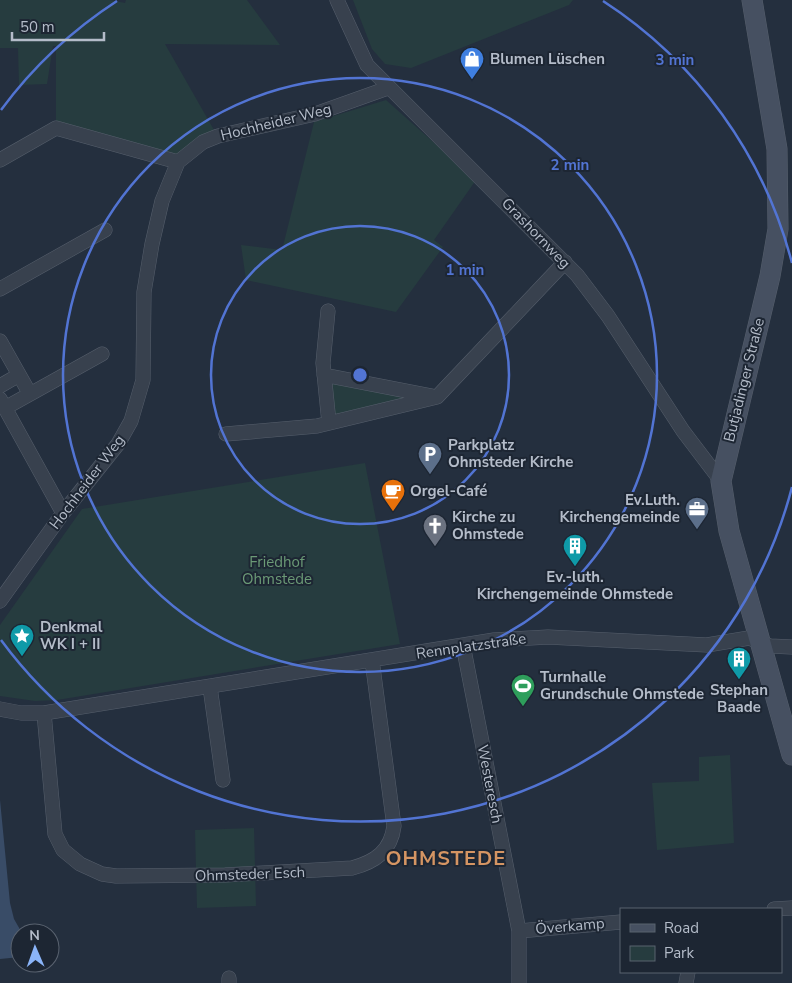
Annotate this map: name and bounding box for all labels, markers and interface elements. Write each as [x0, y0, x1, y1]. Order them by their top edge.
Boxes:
scale bar [12, 10, 105, 42]
text: 50 m [20, 17, 55, 37]
shop icon: Blumen Lüschen [459, 46, 485, 80]
place label: Blumen Lüschen [490, 49, 605, 69]
text: 3 min [656, 50, 694, 70]
street label: Hochheider Weg [218, 99, 334, 145]
text: 2 min [551, 155, 589, 175]
street label: Grashornweg [497, 193, 575, 273]
text: 1 min [446, 260, 484, 280]
street label: Butjadinger Straße [719, 316, 769, 444]
centre of rings [351, 366, 369, 384]
street label: Hochheider Weg [45, 431, 129, 533]
place label: Parkplatz Ohmsteder Kirche [448, 435, 573, 472]
parking icon: Parkplatz Ohmsteder Kirche [417, 441, 443, 475]
cafe icon: Orgel-Café [380, 478, 406, 512]
place label: Orgel-Café [410, 481, 487, 501]
place label: Ev.Luth. Kirchengemeinde [559, 490, 680, 527]
office icon: Ev.Luth. Kirchengemeinde [684, 496, 710, 530]
place label: Kirche zu Ohmstede [452, 507, 524, 544]
church icon: Kirche zu Ohmstede [422, 513, 448, 547]
building icon: Ev.-luth. Kirchengemeinde Ohmstede [562, 533, 588, 567]
park label: Friedhof Ohmstede [242, 552, 312, 589]
place label: Ev.-luth. Kirchengemeinde Ohmstede [477, 567, 673, 604]
place label: Denkmal WK I + II [40, 617, 103, 654]
place icon: Denkmal WK I + II [9, 623, 35, 657]
street label: Rennplatzstraße [415, 628, 527, 664]
building icon: Stephan Baade [726, 646, 752, 680]
place label: Turnhalle Grundschule Ohmstede [540, 667, 704, 704]
sports icon: Turnhalle Grundschule Ohmstede [510, 673, 536, 707]
place label: Stephan Baade [710, 680, 768, 717]
street label: Westeresch [473, 743, 507, 825]
district label: OHMSTEDE [386, 845, 506, 872]
street label: Ohmsteder Esch [194, 862, 306, 886]
legend [620, 908, 782, 973]
street label: Överkamp [535, 913, 606, 939]
text: Road [664, 918, 699, 938]
north arrow [10, 923, 60, 973]
text: N [29, 926, 40, 945]
text: Park [664, 943, 694, 963]

